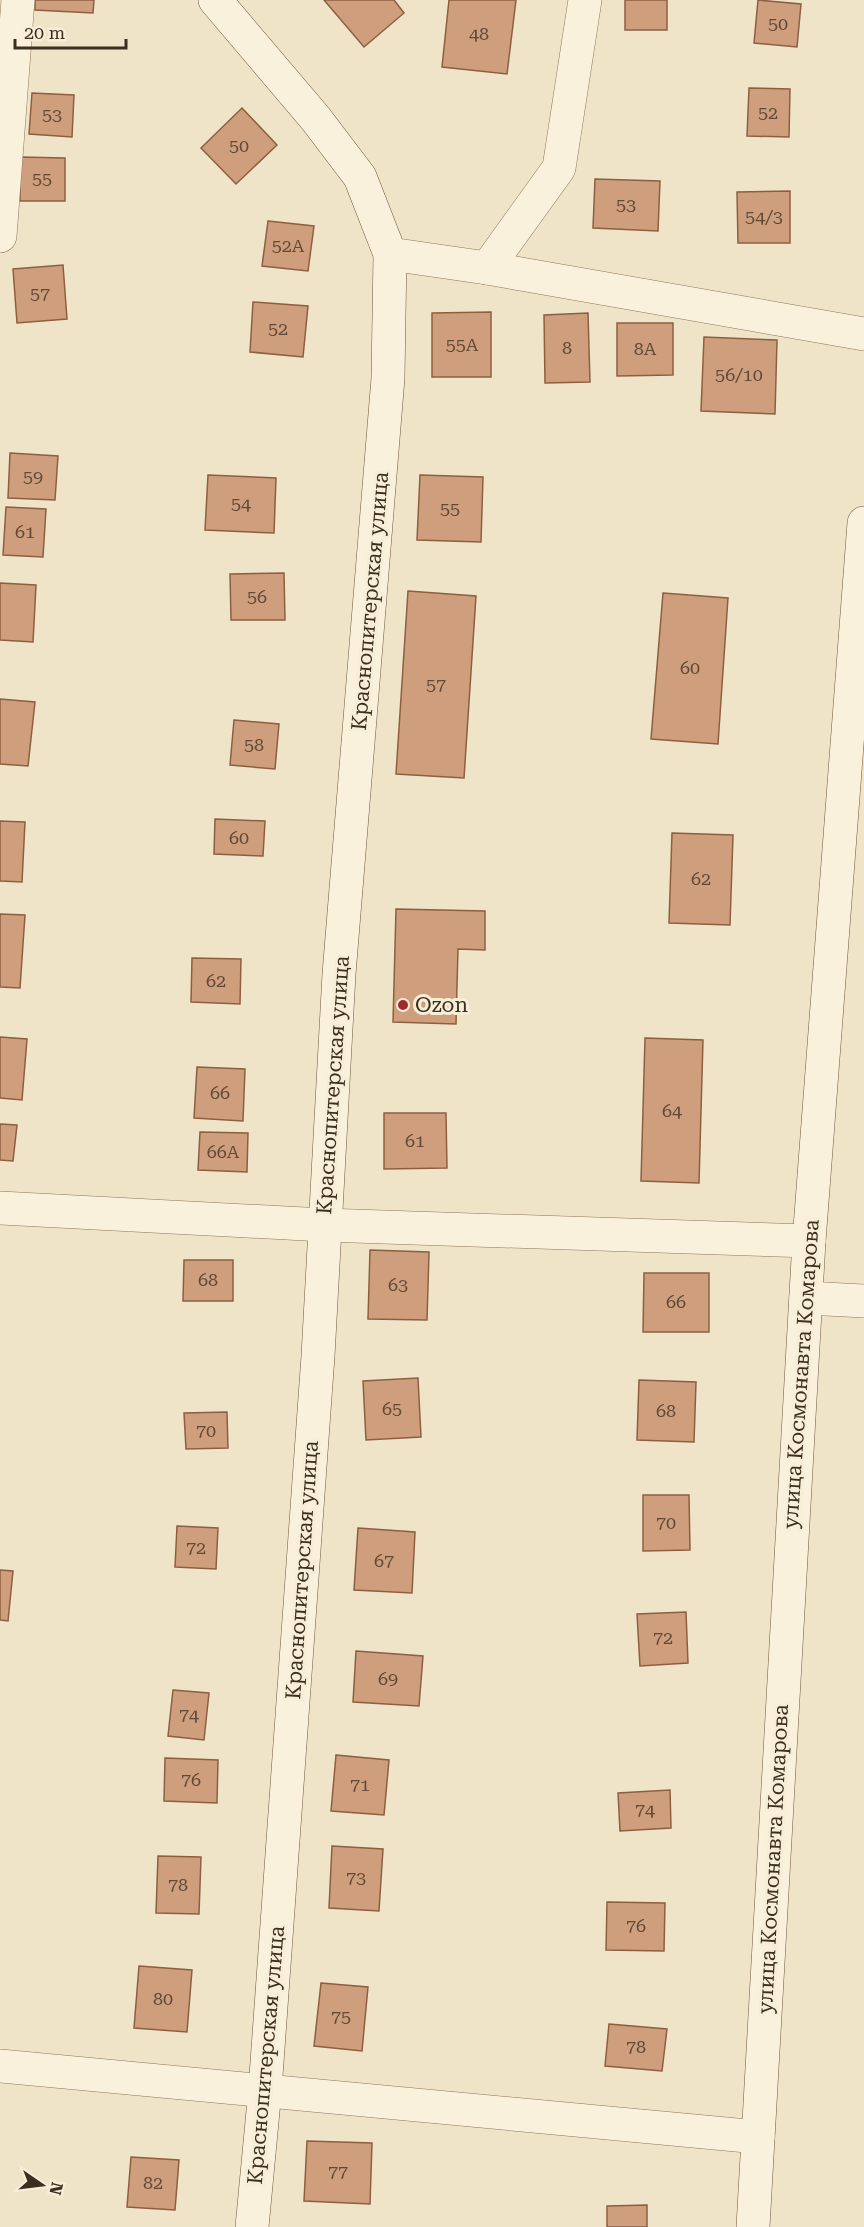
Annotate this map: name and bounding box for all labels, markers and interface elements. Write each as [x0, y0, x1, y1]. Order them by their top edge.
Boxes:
scale bar [15, 12, 126, 50]
house number: 50 [768, 13, 788, 34]
text: 20 m [24, 22, 65, 43]
house number: 48 [469, 23, 489, 44]
house number: 52 [758, 102, 778, 123]
house number: 53 [42, 104, 62, 125]
house number: 50 [229, 135, 249, 156]
house number: 55 [32, 168, 52, 189]
house number: 53 [616, 194, 636, 215]
house number: 54/3 [745, 206, 783, 227]
house number: 52А [272, 235, 305, 256]
house number: 57 [30, 283, 50, 304]
house number: 52 [268, 318, 288, 339]
house number: 55А [446, 334, 479, 355]
house number: 8 [562, 337, 572, 358]
house number: 8А [634, 338, 657, 359]
house number: 56/10 [715, 364, 763, 385]
house number: 59 [23, 466, 43, 487]
street label: Краснопитерская улица [347, 470, 393, 731]
house number: 54 [231, 493, 251, 514]
house number: 55 [440, 498, 460, 519]
house number: 61 [15, 521, 35, 542]
house number: 56 [247, 586, 267, 607]
house number: 60 [680, 657, 700, 678]
house number: 57 [426, 674, 446, 695]
house number: 58 [244, 734, 264, 755]
house number: 60 [229, 827, 249, 848]
house number: 62 [691, 868, 711, 889]
street label: Краснопитерская улица [312, 954, 354, 1215]
house number: 62 [206, 970, 226, 991]
place label: Ozon [415, 993, 468, 1017]
marker: Ozon [396, 998, 410, 1012]
house number: 66 [210, 1082, 230, 1103]
house number: 64 [662, 1100, 682, 1121]
house number: 61 [405, 1130, 425, 1151]
house number: 66А [207, 1141, 240, 1162]
street label: улица Космонавта Комарова [778, 1218, 824, 1529]
house number: 68 [198, 1269, 218, 1290]
house number: 63 [388, 1274, 408, 1295]
house number: 66 [666, 1291, 686, 1312]
house number: 65 [382, 1398, 402, 1419]
house number: 68 [656, 1400, 676, 1421]
house number: 70 [196, 1420, 216, 1441]
street label: Краснопитерская улица [281, 1439, 323, 1700]
house number: 70 [656, 1512, 676, 1533]
house number: 72 [186, 1537, 206, 1558]
house number: 67 [374, 1550, 394, 1571]
house number: 72 [653, 1627, 673, 1648]
house number: 69 [378, 1668, 398, 1689]
street label: улица Космонавта Комарова [753, 1703, 793, 2014]
house number: 74 [179, 1704, 199, 1725]
house number: 76 [181, 1769, 201, 1790]
house number: 71 [350, 1774, 370, 1795]
house number: 74 [635, 1799, 655, 1820]
house number: 73 [346, 1867, 366, 1888]
house number: 78 [168, 1874, 188, 1895]
house number: 76 [626, 1915, 646, 1936]
street label: Краснопитерская улица [243, 1924, 289, 2185]
house number: 80 [153, 1988, 173, 2009]
house number: 75 [331, 2006, 351, 2027]
house number: 78 [626, 2036, 646, 2057]
north arrow [12, 2155, 72, 2215]
house number: 77 [328, 2161, 348, 2182]
house number: 82 [143, 2172, 163, 2193]
text: N [45, 2180, 67, 2197]

